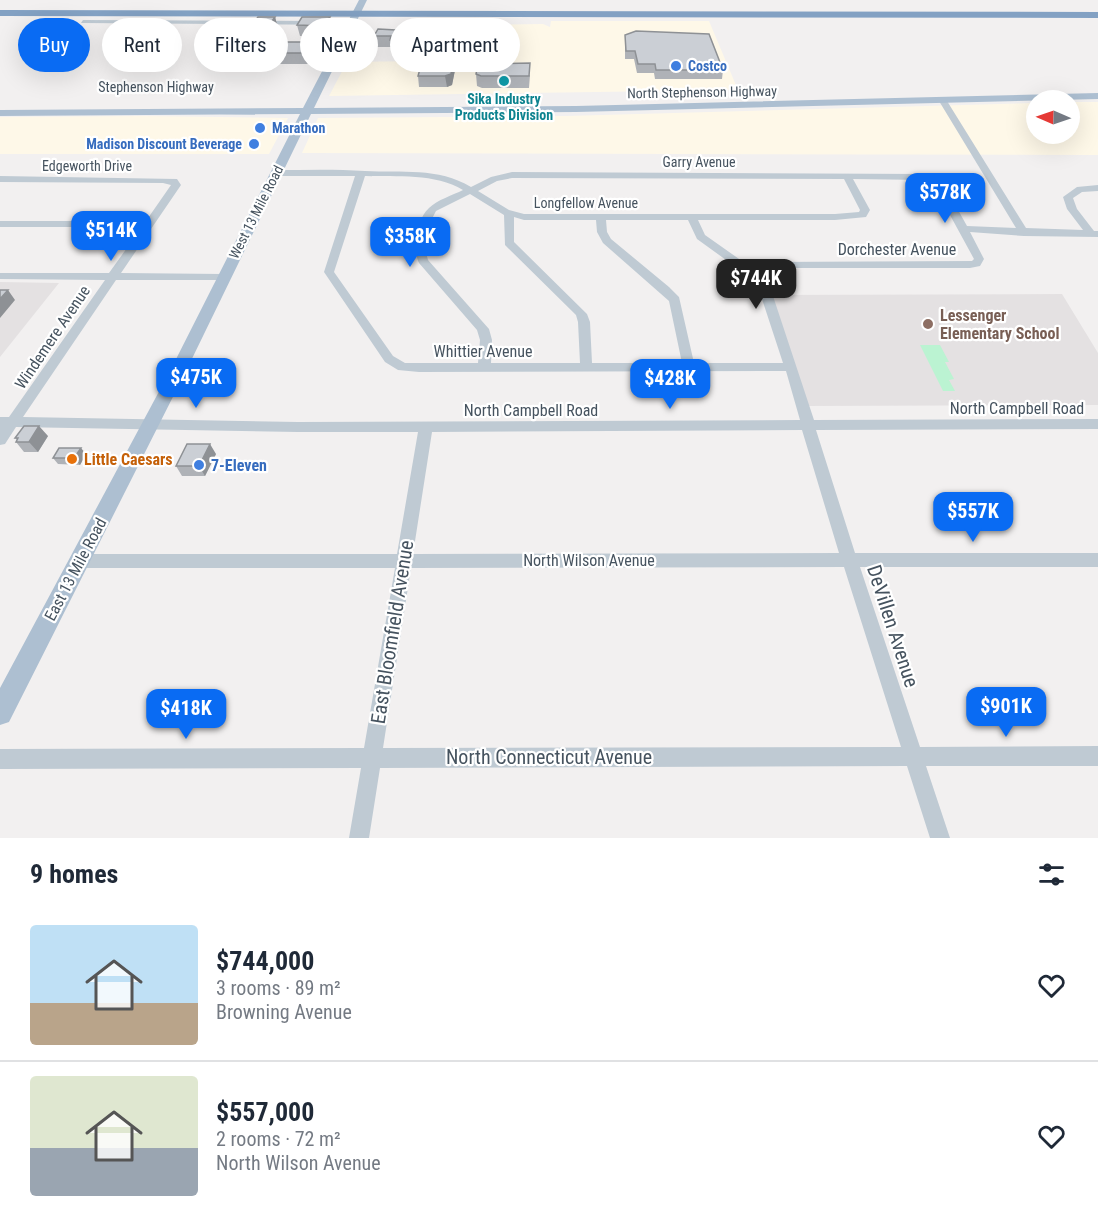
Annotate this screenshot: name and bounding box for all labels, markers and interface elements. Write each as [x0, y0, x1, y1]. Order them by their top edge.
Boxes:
chip: Buy [18, 18, 90, 72]
chip: Rent [102, 18, 182, 72]
chip: Filters [194, 18, 288, 72]
chip: New [300, 18, 378, 72]
chip: Apartment [390, 18, 520, 72]
place label: Costco [688, 58, 727, 74]
marker: Costco [669, 59, 683, 73]
marker: Sika Industry Products Division [497, 74, 511, 88]
street label: Stephenson Highway [98, 79, 214, 95]
street label: North Stephenson Highway [627, 83, 777, 101]
north arrow [1026, 90, 1080, 144]
map controls [1026, 90, 1080, 144]
place label: Sika Industry Products Division [455, 91, 553, 123]
place label: Marathon [272, 120, 325, 136]
marker: Marathon [253, 121, 267, 135]
place label: Madison Discount Beverage [86, 136, 242, 152]
marker: Madison Discount Beverage [247, 137, 261, 151]
street label: Garry Avenue [663, 154, 736, 170]
street label: Edgeworth Drive [42, 158, 132, 174]
street label: West 13 Mile Road [226, 163, 286, 261]
pin: $578K [903, 173, 987, 224]
text: $578K [919, 180, 971, 204]
street label: Longfellow Avenue [534, 195, 639, 211]
pin: $514K [69, 211, 153, 262]
pin: $358K [368, 217, 452, 268]
text: $514K [85, 218, 137, 242]
text: $358K [384, 224, 436, 248]
street label: Dorchester Avenue [838, 240, 956, 259]
pin: $744K [714, 259, 798, 310]
text: $744K [730, 266, 782, 290]
street label: Windemere Avenue [11, 282, 94, 393]
place label: Lessenger Elementary School [940, 306, 1059, 343]
marker: Lessenger Elementary School [921, 317, 935, 331]
street label: Whittier Avenue [434, 342, 532, 361]
pin: $475K [154, 358, 238, 409]
pin: $428K [628, 359, 712, 410]
text: $475K [170, 365, 222, 389]
text: $428K [644, 366, 696, 390]
street label: North Campbell Road [950, 399, 1084, 418]
street label: North Campbell Road [464, 401, 598, 420]
place label: Little Caesars [84, 450, 173, 469]
marker: Little Caesars [65, 452, 79, 466]
place label: 7-Eleven [211, 456, 267, 475]
marker: 7-Eleven [192, 458, 206, 472]
pin: $557K [931, 492, 1015, 543]
text: $557K [947, 499, 999, 523]
street label: East 13 Mile Road [40, 515, 110, 624]
street label: East Bloomfield Avenue [366, 538, 418, 726]
street label: North Wilson Avenue [523, 551, 655, 570]
street label: DeVillen Avenue [862, 562, 924, 690]
pin: $901K [964, 687, 1048, 738]
pin: $418K [144, 689, 228, 740]
text: $901K [980, 694, 1032, 718]
text: $418K [160, 696, 212, 720]
street label: North Connecticut Avenue [446, 745, 652, 769]
icon: filters [1035, 858, 1068, 891]
text: 9 homes [30, 859, 118, 889]
text: $744,000 [216, 946, 314, 976]
icon: home [78, 949, 150, 1021]
icon: heart [1035, 969, 1068, 1002]
text: 3 rooms · 89 m² [216, 976, 341, 1000]
text: Browning Avenue [216, 1000, 352, 1024]
text: $557,000 [216, 1097, 314, 1127]
icon: home [78, 1100, 150, 1172]
icon: heart [1035, 1120, 1068, 1153]
text: 2 rooms · 72 m² [216, 1127, 341, 1151]
text: North Wilson Avenue [216, 1151, 381, 1175]

